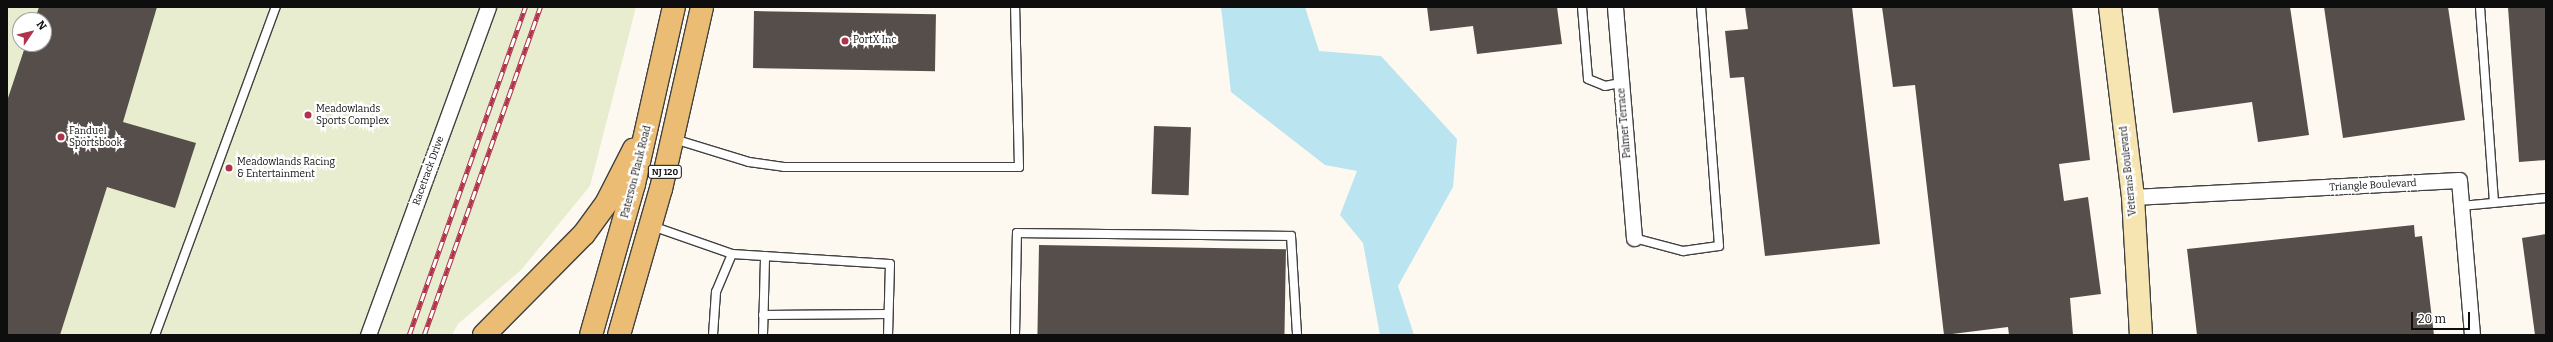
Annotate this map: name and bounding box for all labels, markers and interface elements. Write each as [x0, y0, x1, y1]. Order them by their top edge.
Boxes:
north arrow [12, 12, 52, 52]
text: N [34, 18, 49, 33]
place label: PortX Inc [853, 35, 897, 47]
marker: PortX Inc [840, 36, 850, 46]
street label: Palmer Terrace [1616, 87, 1634, 159]
place label: Meadowlands Sports Complex [316, 103, 389, 126]
marker: Meadowlands Sports Complex [303, 110, 313, 120]
place label: Fanduel Sportsbook [69, 125, 122, 148]
street label: Paterson Plank Road [620, 125, 654, 219]
street label: Veterans Boulevard [2118, 125, 2140, 217]
marker: Fanduel Sportsbook [56, 132, 66, 142]
street label: Racetrack Drive [411, 135, 447, 207]
place label: Meadowlands Racing & Entertainment [237, 156, 335, 180]
marker: Meadowlands Racing & Entertainment [224, 163, 234, 173]
road number: NJ 120 [647, 165, 683, 179]
street label: Triangle Boulevard [2329, 178, 2417, 194]
scale bar [2413, 304, 2472, 330]
text: 20 m [2418, 312, 2446, 326]

